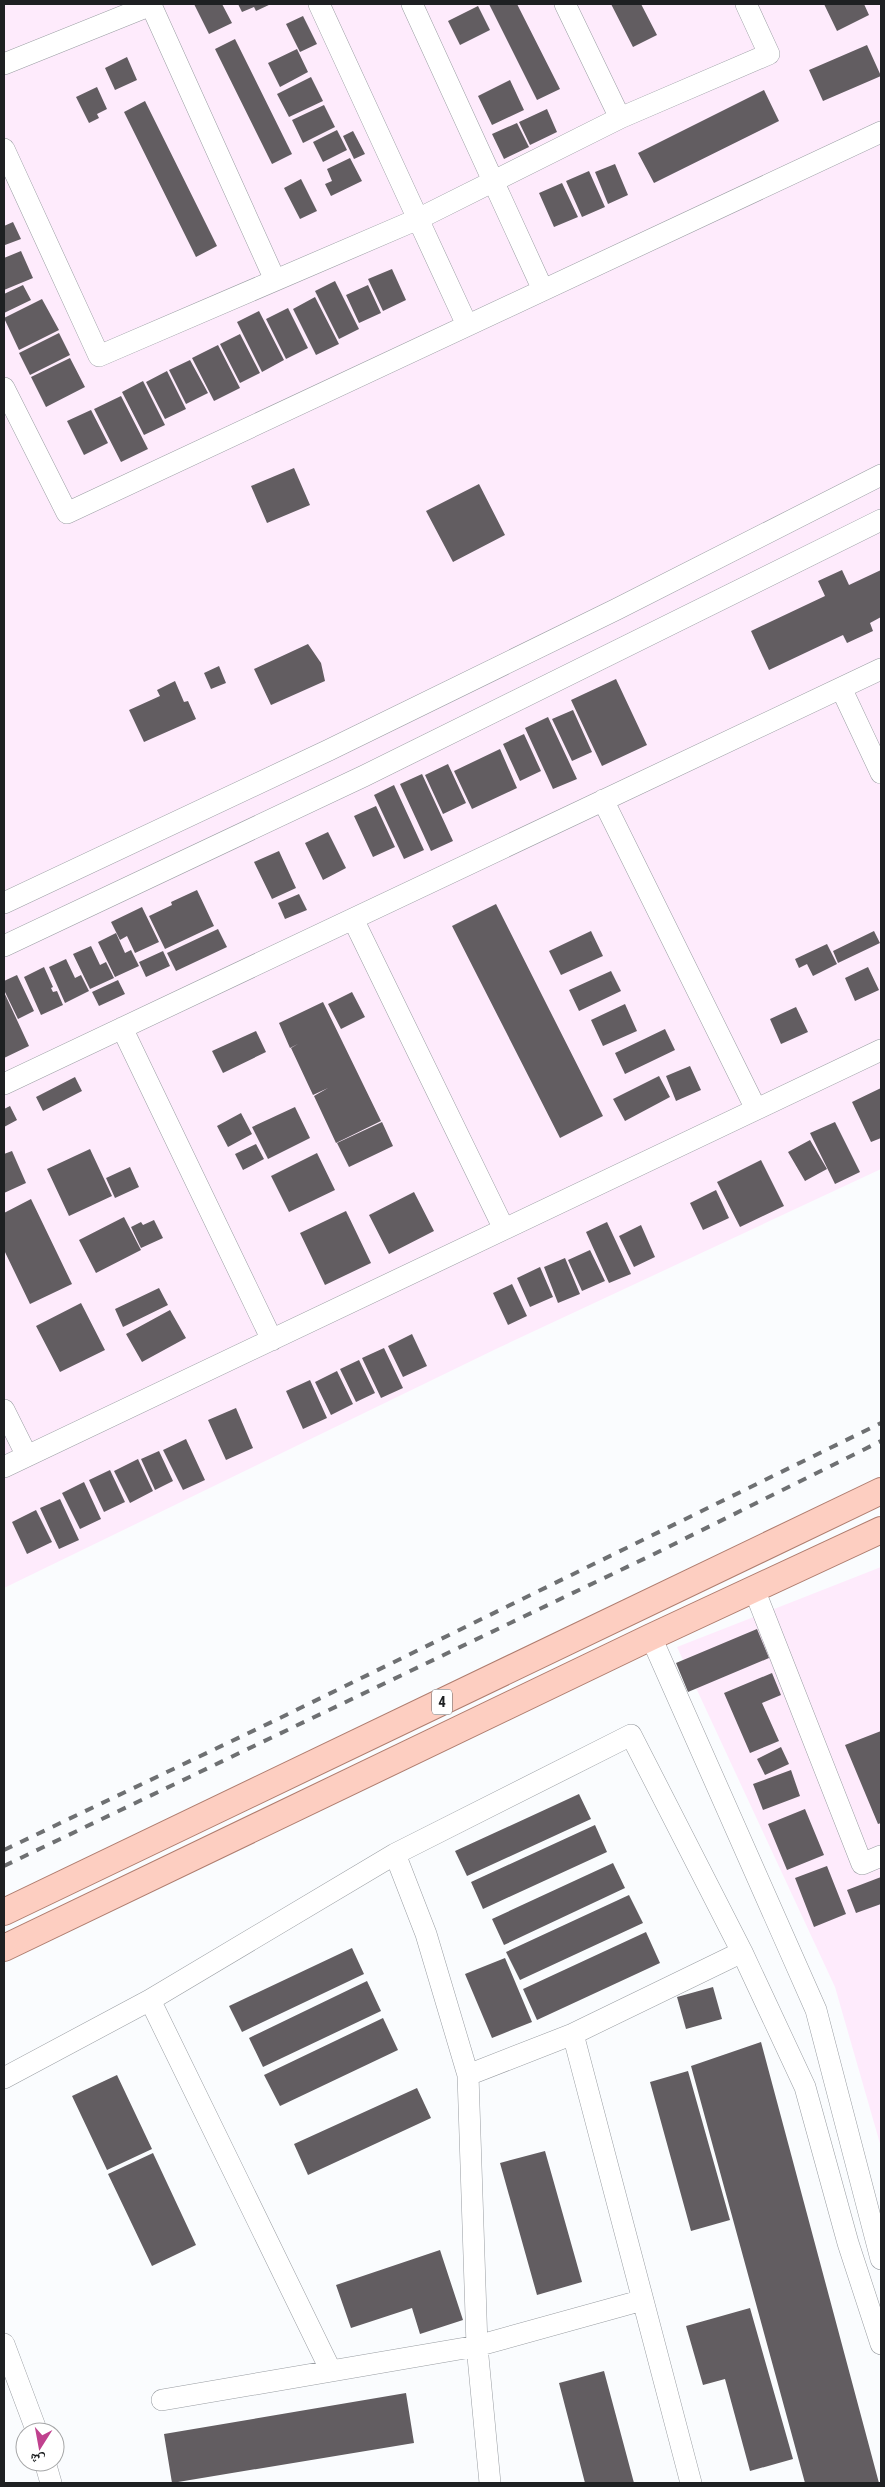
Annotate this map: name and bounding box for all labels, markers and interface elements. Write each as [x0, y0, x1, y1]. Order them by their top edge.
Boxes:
road number: 4 [432, 1690, 452, 1714]
north arrow [15, 2422, 65, 2472]
text: ش [29, 2449, 47, 2469]

